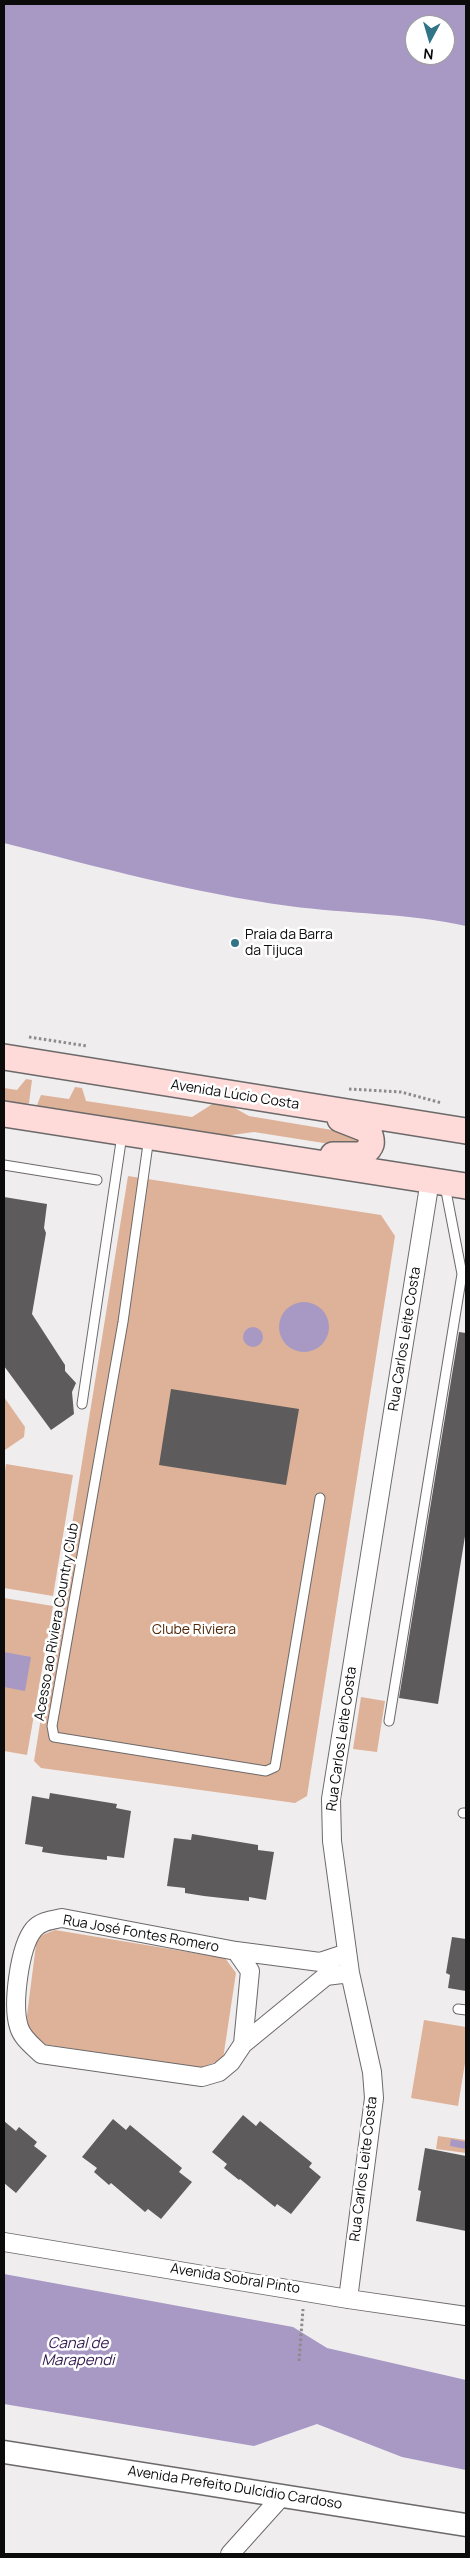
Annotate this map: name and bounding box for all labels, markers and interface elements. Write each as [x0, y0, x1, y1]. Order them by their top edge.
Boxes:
north arrow [405, 15, 455, 65]
text: N [422, 44, 434, 64]
place label: Praia da Barra da Tijuca [245, 927, 333, 960]
marker: Praia da Barra da Tijuca [229, 937, 241, 949]
street label: Avenida Lúcio Costa [170, 1077, 300, 1113]
street label: Rua Carlos Leite Costa [385, 1266, 425, 1412]
street label: Acesso ao Riviera Country Club [31, 1522, 83, 1722]
park label: Clube Riviera [152, 1622, 236, 1638]
street label: Rua Carlos Leite Costa [324, 1666, 360, 1812]
street label: Rua José Fontes Romero [62, 1912, 220, 1956]
street label: Rua Carlos Leite Costa [347, 2095, 381, 2243]
street label: Avenida Sobral Pinto [169, 2260, 301, 2298]
water label: Canal de Marapendi [41, 2335, 115, 2370]
street label: Avenida Prefeito Dulcídio Cardoso [127, 2463, 343, 2513]

